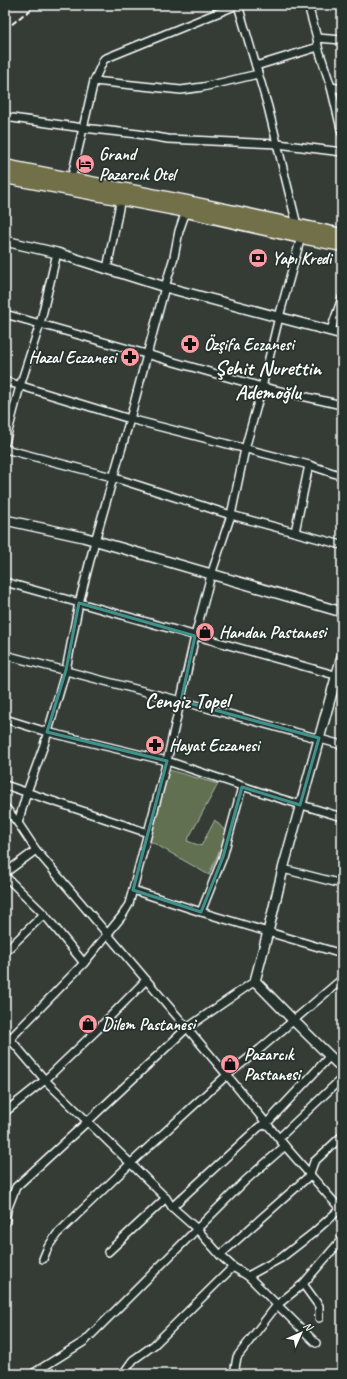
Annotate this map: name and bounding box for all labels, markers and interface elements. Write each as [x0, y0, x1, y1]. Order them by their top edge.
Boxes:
place label: Grand Pazarcık Otel [99, 144, 178, 185]
hotel icon: Grand Pazarcık Otel [74, 153, 96, 175]
bank icon: Yapı Kredi [247, 247, 269, 269]
place label: Yapı Kredi [272, 248, 334, 269]
pharmacy icon: Özşifa Eczanesi [179, 333, 201, 355]
place label: Özşifa Eczanesi [204, 334, 296, 355]
pharmacy icon: Hazal Eczanesi [119, 346, 141, 368]
place label: Hazal Eczanesi [28, 347, 119, 368]
district label: Şehit Nurettin Ademoğlu [215, 355, 323, 405]
shop icon: Handan Pastanesi [194, 621, 216, 643]
place label: Handan Pastanesi [219, 622, 329, 643]
district label: Cengiz Topel [145, 688, 233, 714]
pharmacy icon: Hayat Eczanesi [144, 734, 166, 756]
place label: Hayat Eczanesi [169, 735, 262, 756]
shop icon: Dilem Pastanesi [77, 1013, 99, 1035]
place label: Dilem Pastanesi [102, 1014, 198, 1035]
place label: Pazarcık Pastanesi [244, 1044, 303, 1085]
shop icon: Pazarcık Pastanesi [219, 1053, 241, 1075]
north arrow [281, 1313, 321, 1353]
text: N [301, 1319, 317, 1335]

